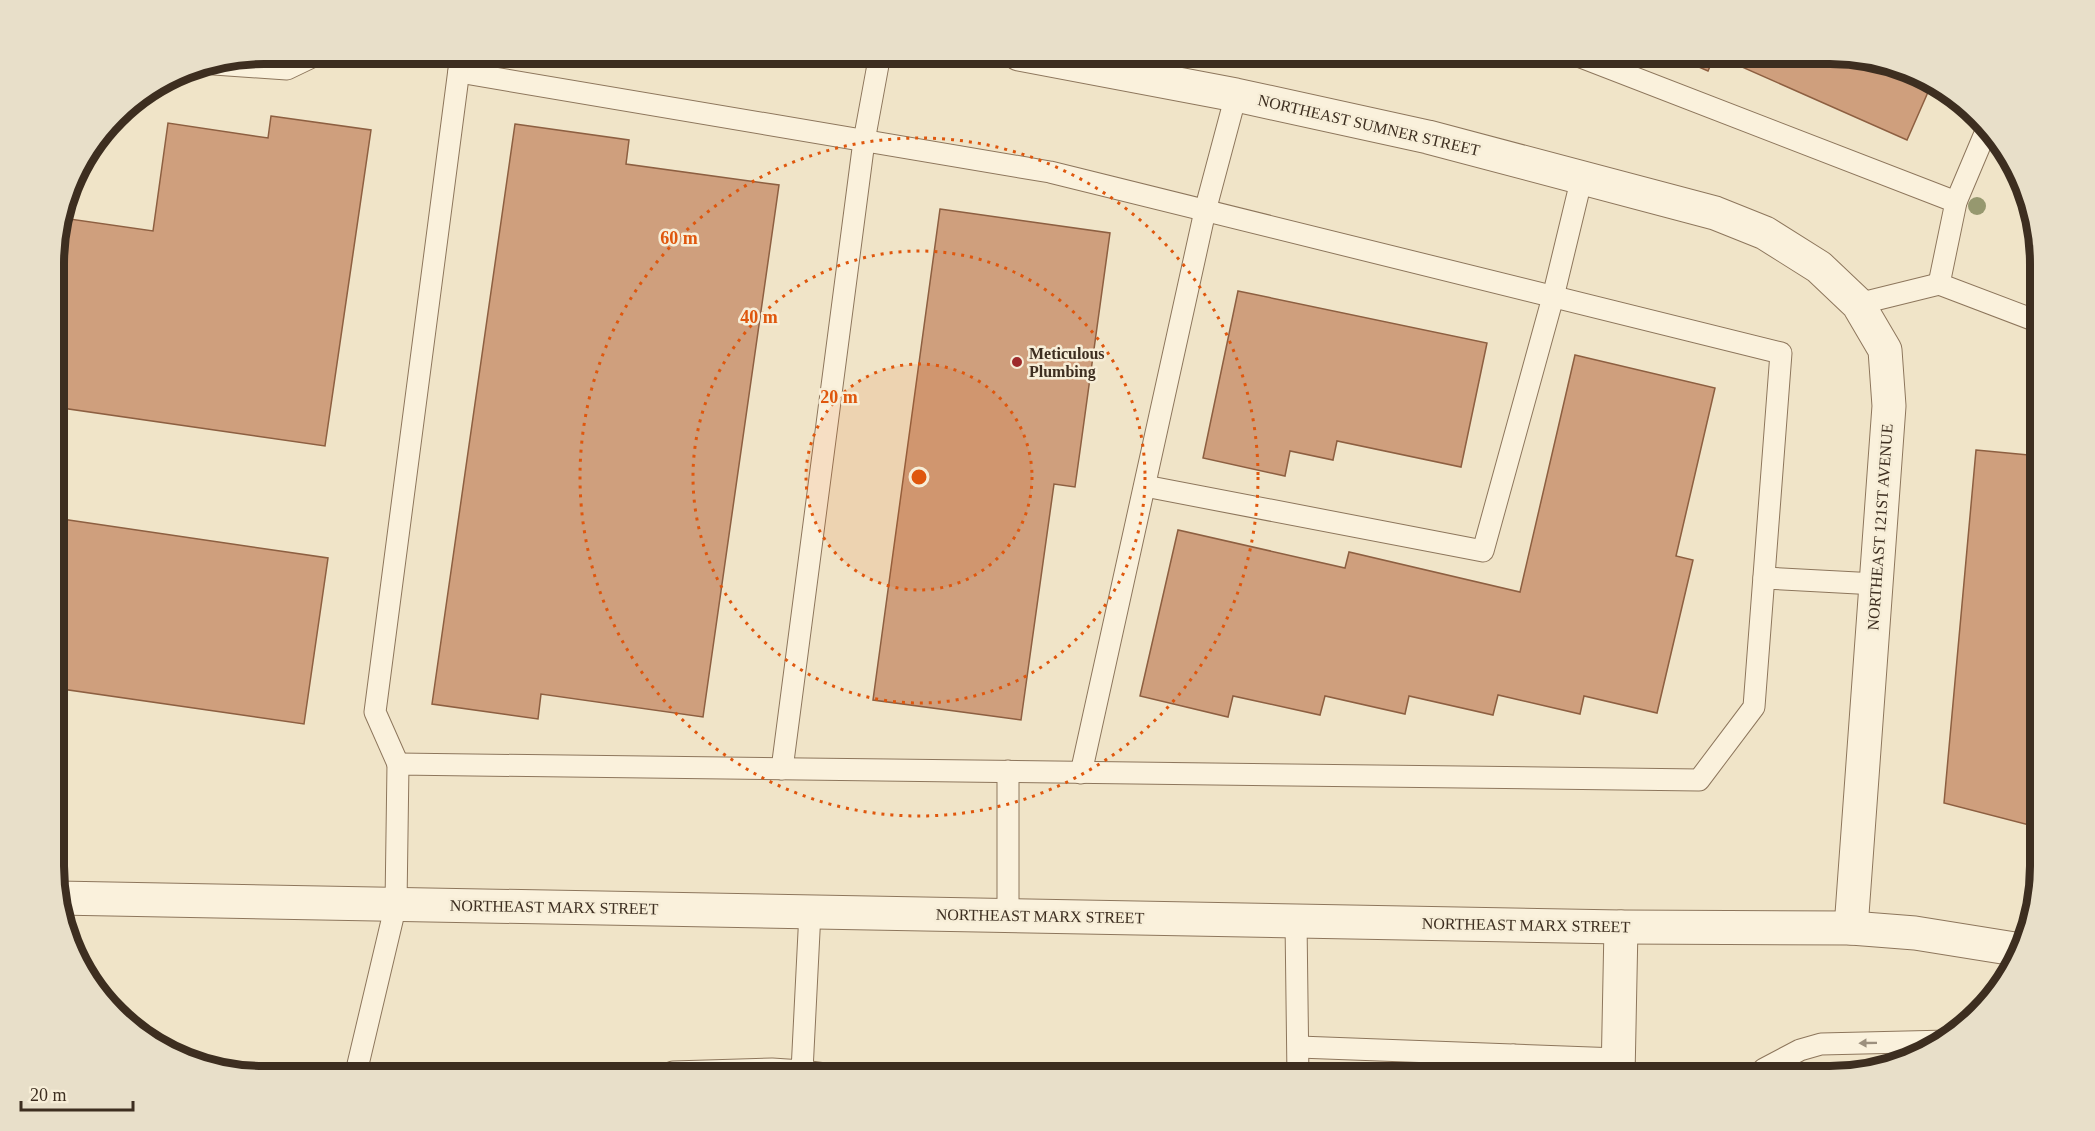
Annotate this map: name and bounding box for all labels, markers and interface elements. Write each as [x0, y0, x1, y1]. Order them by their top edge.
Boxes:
street label: NORTHEAST SUMNER STREET [1256, 91, 1482, 159]
text: 60 m [660, 228, 698, 248]
text: 40 m [740, 307, 778, 327]
place label: Meticulous Plumbing [1029, 345, 1105, 381]
marker: Meticulous Plumbing [1010, 355, 1024, 369]
text: 20 m [820, 387, 858, 407]
street label: NORTHEAST 121ST AVENUE [1864, 423, 1896, 631]
centre of rings [909, 467, 929, 487]
street label: NORTHEAST MARX STREET [450, 897, 659, 917]
street label: NORTHEAST MARX STREET [936, 906, 1145, 926]
street label: NORTHEAST MARX STREET [1422, 915, 1631, 935]
one-way arrow [1859, 1038, 1878, 1048]
scale bar [21, 1074, 134, 1112]
text: 20 m [30, 1085, 67, 1105]

